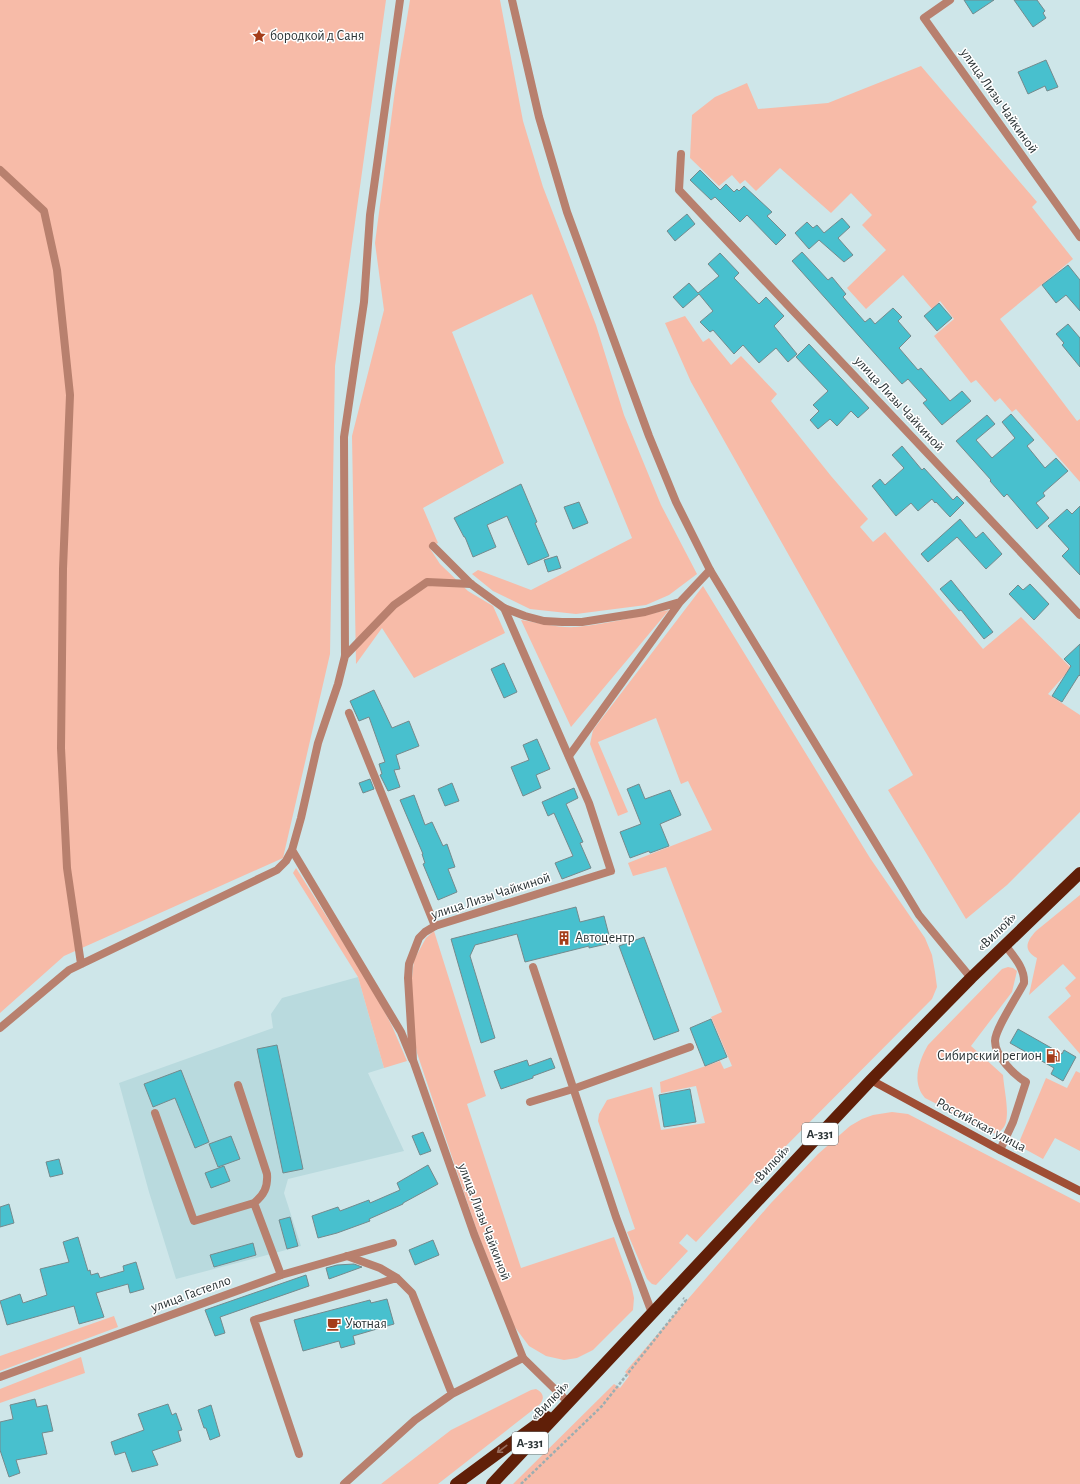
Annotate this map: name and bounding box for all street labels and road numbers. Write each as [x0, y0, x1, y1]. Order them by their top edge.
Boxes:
street label: улица Лизы Чайкиной [957, 45, 1040, 156]
street label: улица Лизы Чайкиной [851, 353, 947, 454]
street label: улица Лизы Чайкиной [429, 870, 552, 922]
street label: «Вилюй» [974, 910, 1020, 954]
street label: Российская улица [934, 1095, 1029, 1155]
road number: А-331 [802, 1123, 838, 1145]
street label: «Вилюй» [749, 1142, 793, 1188]
street label: улица Лизы Чайкиной [455, 1160, 513, 1283]
street label: улица Гастелло [148, 1273, 233, 1315]
street label: «Вилюй» [528, 1378, 572, 1424]
road number: А-331 [512, 1432, 548, 1454]

